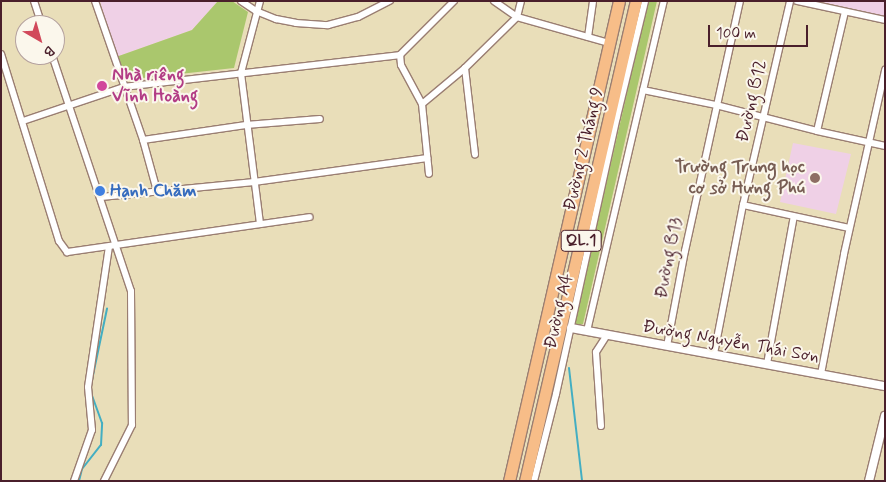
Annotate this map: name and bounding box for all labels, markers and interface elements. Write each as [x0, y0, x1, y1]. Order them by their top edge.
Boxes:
north arrow [15, 15, 65, 65]
scale bar [711, 15, 811, 47]
text: 100 m [716, 24, 756, 44]
text: B [40, 41, 58, 61]
street label: Đường B12 [732, 58, 772, 144]
place label: Nhà riêng Vĩnh Hoàng [112, 65, 198, 108]
marker: Nhà riêng Vĩnh Hoàng [96, 80, 108, 92]
street label: Đường 2 Tháng 9 [559, 85, 609, 213]
place label: Trường Trung học cơ sở Hưng Phú [673, 157, 805, 200]
marker: Trường Trung học cơ sở Hưng Phú [809, 172, 821, 184]
place label: Hạnh Chăm [110, 180, 199, 202]
marker: Hạnh Chăm [94, 185, 106, 197]
street label: Đường B13 [651, 216, 687, 300]
road number: QL.1 [560, 228, 602, 255]
street label: Đường A4 [540, 271, 578, 351]
street label: Đường Nguyễn Thái Sơn [641, 316, 821, 368]

